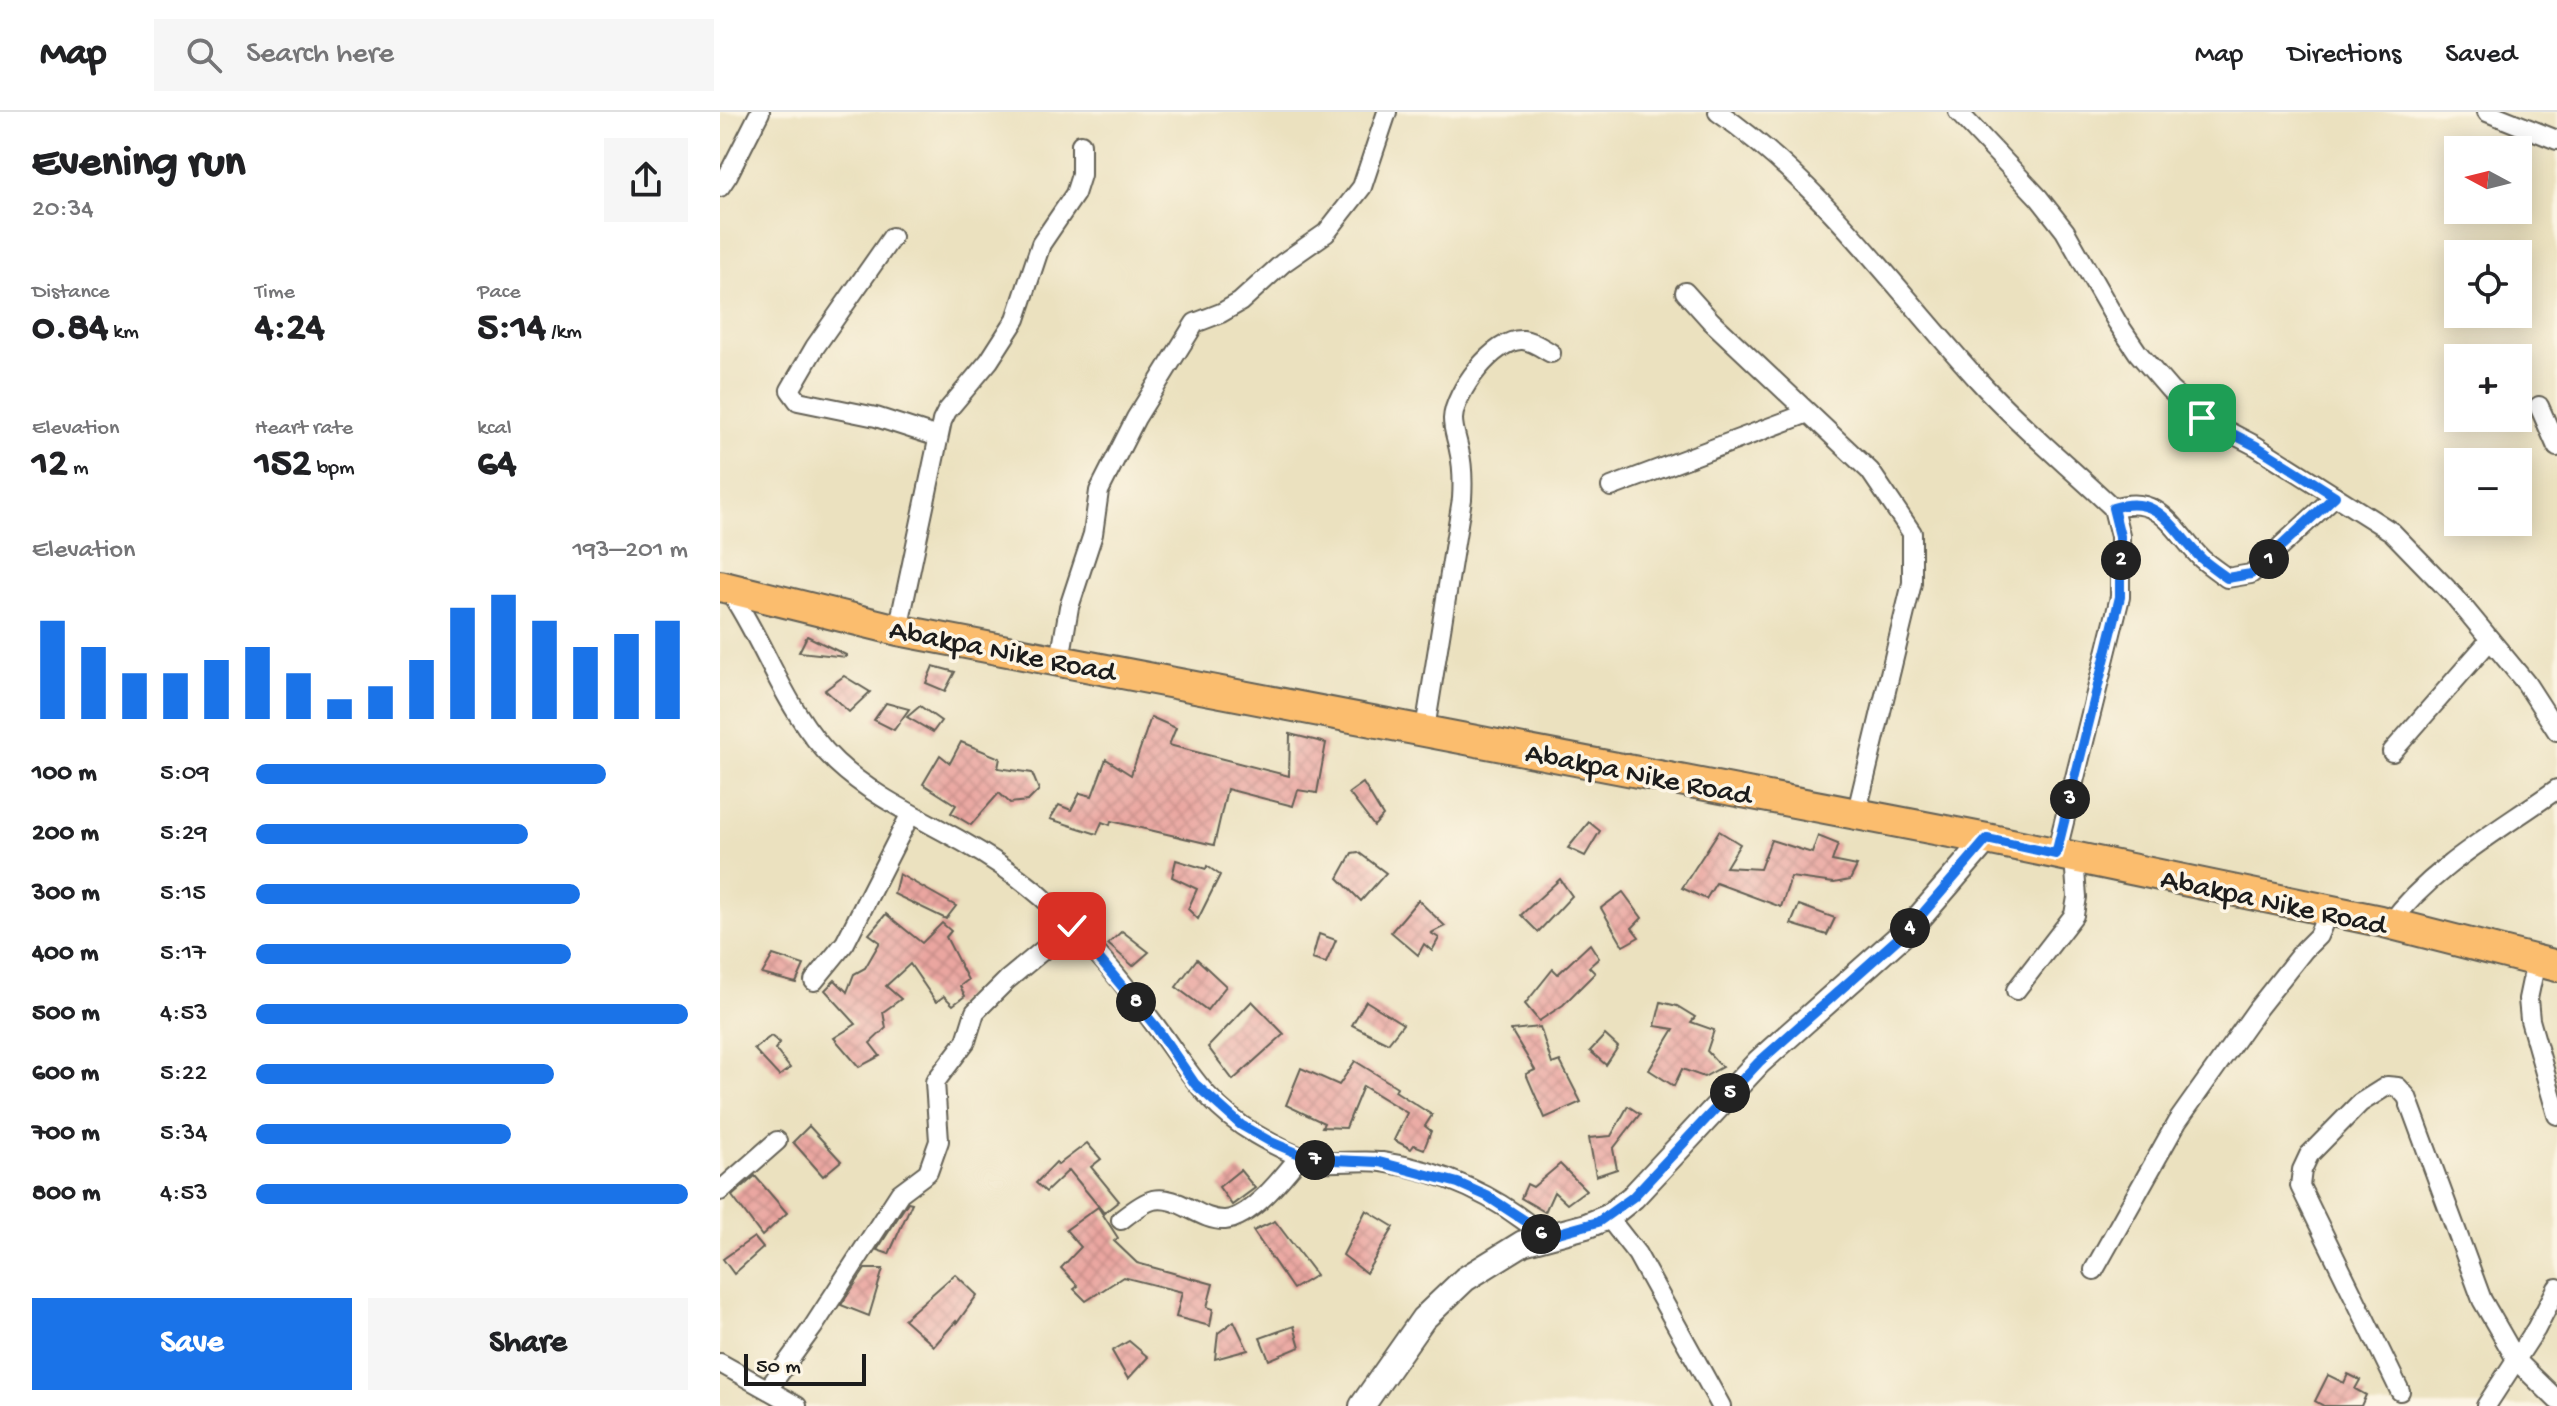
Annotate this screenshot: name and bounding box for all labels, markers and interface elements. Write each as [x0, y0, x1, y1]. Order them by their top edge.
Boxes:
search box [154, 19, 714, 91]
text: Map [40, 33, 106, 77]
icon: search [182, 33, 226, 77]
text: Search here [246, 38, 394, 73]
text: Map [2195, 39, 2243, 72]
text: Directions [2287, 39, 2401, 72]
text: Saved [2445, 39, 2517, 72]
north arrow [2444, 136, 2532, 224]
map controls [2444, 136, 2532, 536]
button: share [604, 138, 688, 222]
text: Evening run [32, 139, 245, 191]
text: 20:34 [32, 195, 93, 226]
button: locate [2444, 240, 2532, 328]
text: Distance [32, 280, 110, 306]
text: Time [255, 280, 295, 306]
text: Pace [477, 280, 521, 306]
text: 0.84 [32, 306, 108, 353]
text: 4:24 [255, 306, 325, 353]
text: 5:14 [477, 306, 546, 353]
text: km [108, 320, 139, 346]
text: /km [546, 320, 582, 346]
button: + [2444, 344, 2532, 432]
pin [2168, 384, 2236, 452]
icon: arrive [2180, 396, 2224, 440]
text: Elevation [32, 416, 119, 442]
text: Heart rate [255, 416, 353, 442]
text: kcal [477, 416, 512, 442]
text: 12 [32, 442, 68, 489]
text: 152 [255, 442, 311, 489]
text: 64 [477, 442, 517, 489]
button: − [2444, 448, 2532, 536]
text: m [68, 456, 89, 482]
text: bpm [311, 456, 355, 482]
text: Elevation [32, 536, 135, 567]
text: 193–201 m [572, 536, 688, 567]
pin: 1 [2249, 539, 2289, 579]
pin: 2 [2101, 540, 2141, 580]
text: 1 [2265, 546, 2273, 572]
text: 2 [2116, 547, 2126, 573]
street label: Abakpa Nike Road [886, 614, 1121, 693]
street label: Abakpa Nike Road [1522, 737, 1757, 816]
text: 100 m [32, 759, 97, 790]
text: 5:09 [160, 759, 210, 790]
pin: 3 [2050, 779, 2090, 819]
text: 3 [2064, 786, 2076, 812]
text: 200 m [32, 819, 99, 850]
text: 5:29 [160, 819, 208, 850]
street label: Abakpa Nike Road [2157, 863, 2391, 946]
text: 300 m [32, 879, 100, 910]
text: 5:15 [160, 879, 206, 910]
pin [1038, 892, 1106, 960]
icon: check [1050, 904, 1094, 948]
pin: 4 [1890, 908, 1930, 948]
text: 4 [1905, 915, 1915, 941]
text: 400 m [32, 939, 98, 970]
text: 5:17 [160, 939, 206, 970]
pin: 8 [1116, 982, 1156, 1022]
text: 8 [1130, 989, 1142, 1015]
text: 500 m [32, 999, 100, 1030]
text: 4:53 [160, 999, 208, 1030]
text: 600 m [32, 1059, 99, 1090]
text: 5:22 [160, 1059, 207, 1090]
pin: 5 [1710, 1073, 1750, 1113]
text: 5 [1724, 1080, 1736, 1106]
text: 700 m [32, 1119, 100, 1150]
text: 5:34 [160, 1119, 208, 1150]
pin: 7 [1295, 1140, 1335, 1180]
text: 7 [1309, 1147, 1321, 1173]
text: 800 m [32, 1179, 100, 1210]
text: 4:53 [160, 1179, 208, 1210]
pin: 6 [1521, 1214, 1561, 1254]
text: 6 [1535, 1221, 1547, 1247]
button: Save [32, 1298, 352, 1390]
button: Share [368, 1298, 688, 1390]
scale bar [744, 1350, 866, 1386]
text: 50 m [756, 1355, 801, 1381]

